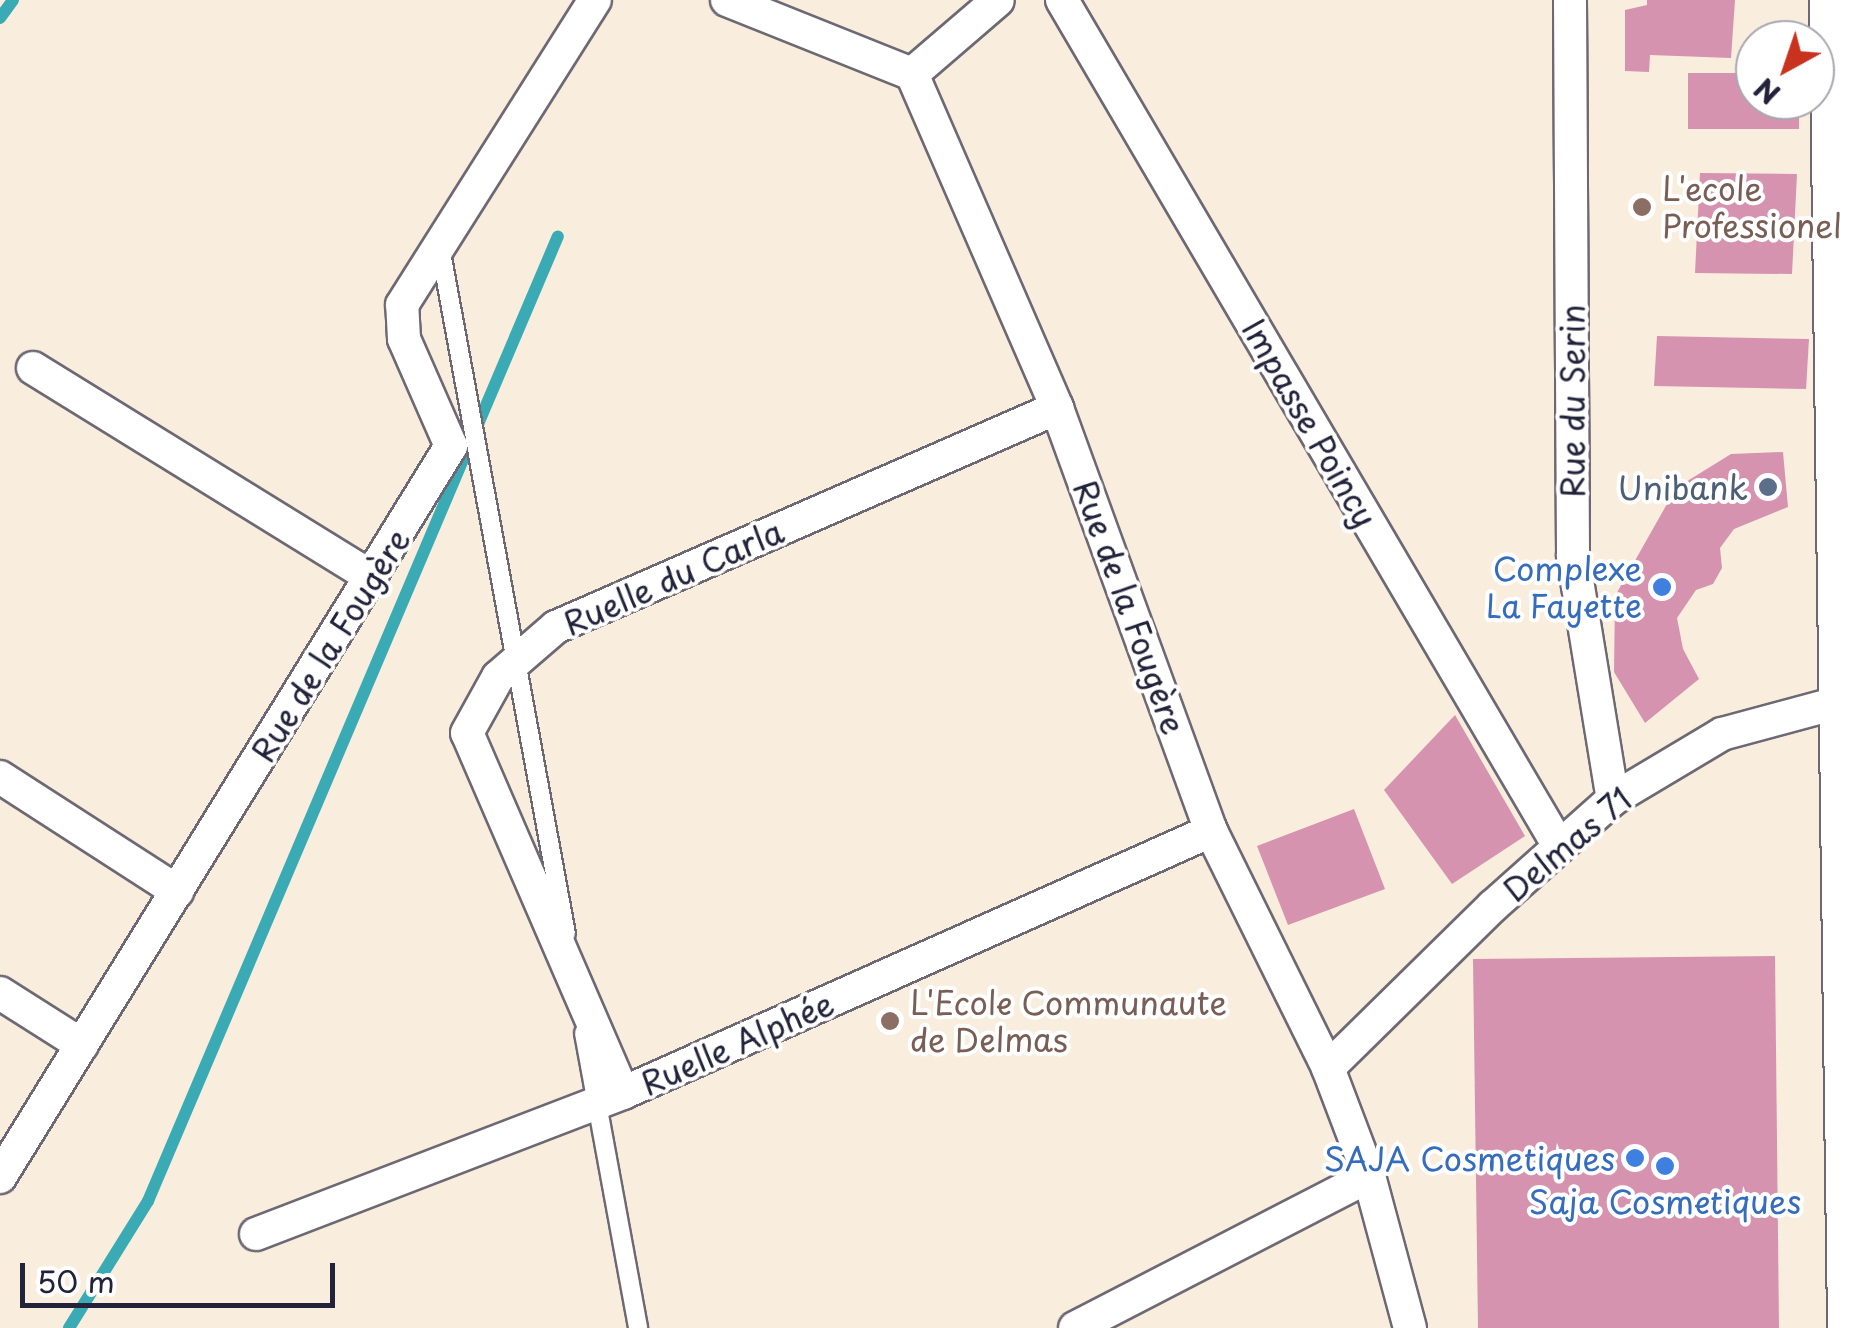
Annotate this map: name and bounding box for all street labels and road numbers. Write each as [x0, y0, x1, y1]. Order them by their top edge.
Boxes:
street label: Rue du Serin [1553, 303, 1591, 499]
street label: Impasse Poincy [1235, 312, 1385, 534]
street label: Rue de la Fougère [1065, 471, 1195, 743]
street label: Ruelle du Carla [557, 511, 789, 643]
street label: Rue de la Fougère [241, 518, 419, 772]
street label: Delmas 71 [1495, 780, 1639, 908]
street label: Ruelle Alphée [634, 983, 840, 1103]

